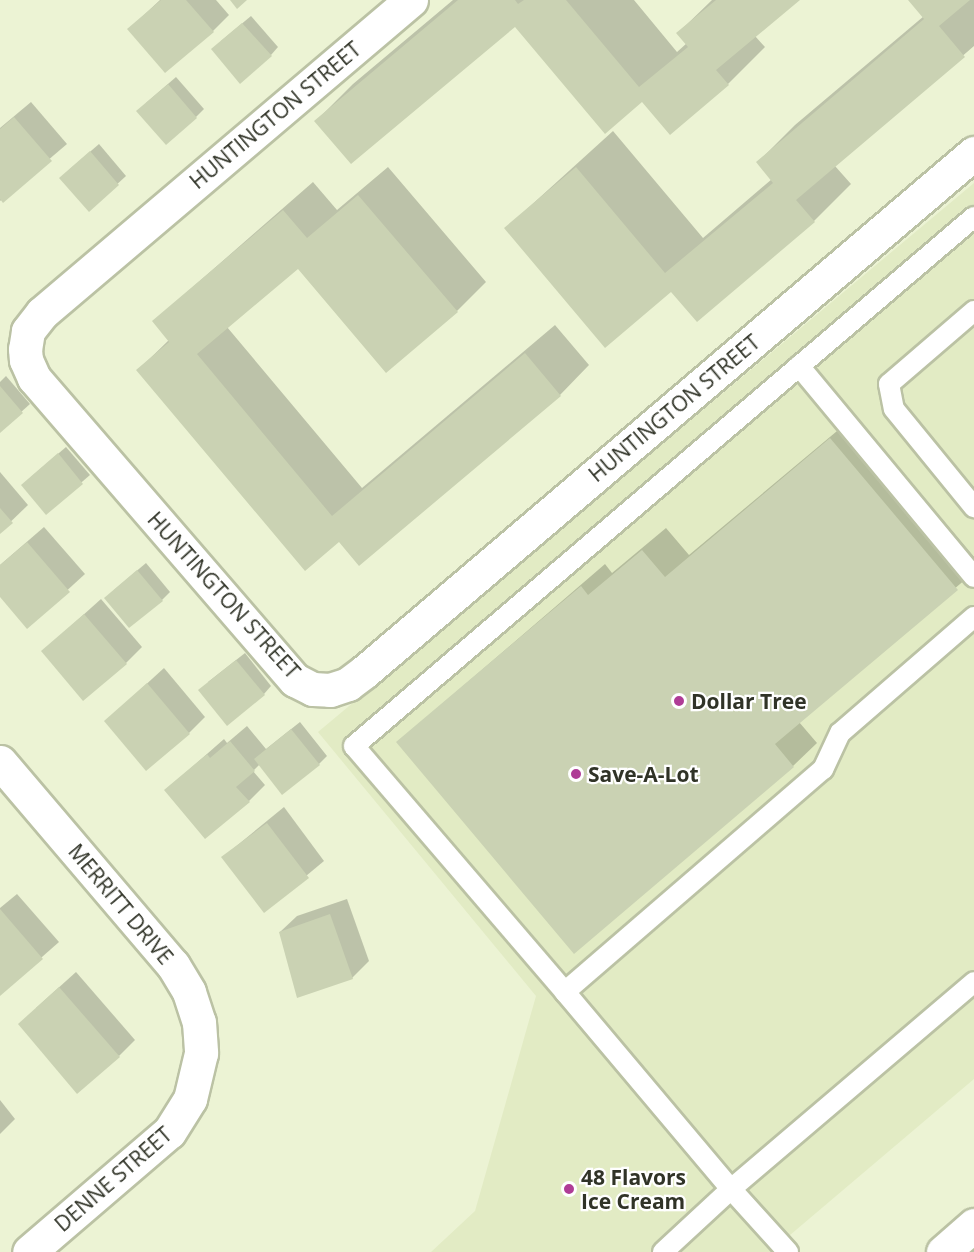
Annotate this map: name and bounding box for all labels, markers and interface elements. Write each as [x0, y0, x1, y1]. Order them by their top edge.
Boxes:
street label: HUNTINGTON STREET [184, 36, 366, 194]
street label: HUNTINGTON STREET [583, 329, 765, 487]
street label: HUNTINGTON STREET [143, 507, 305, 683]
place label: Dollar Tree [691, 688, 807, 714]
marker: Dollar Tree [672, 694, 686, 708]
place label: Save-A-Lot [588, 761, 699, 787]
marker: Save-A-Lot [569, 767, 583, 781]
street label: MERRITT DRIVE [63, 839, 179, 969]
street label: DENNE STREET [49, 1121, 177, 1237]
place label: 48 Flavors Ice Cream [581, 1164, 686, 1214]
marker: 48 Flavors Ice Cream [562, 1182, 576, 1196]

